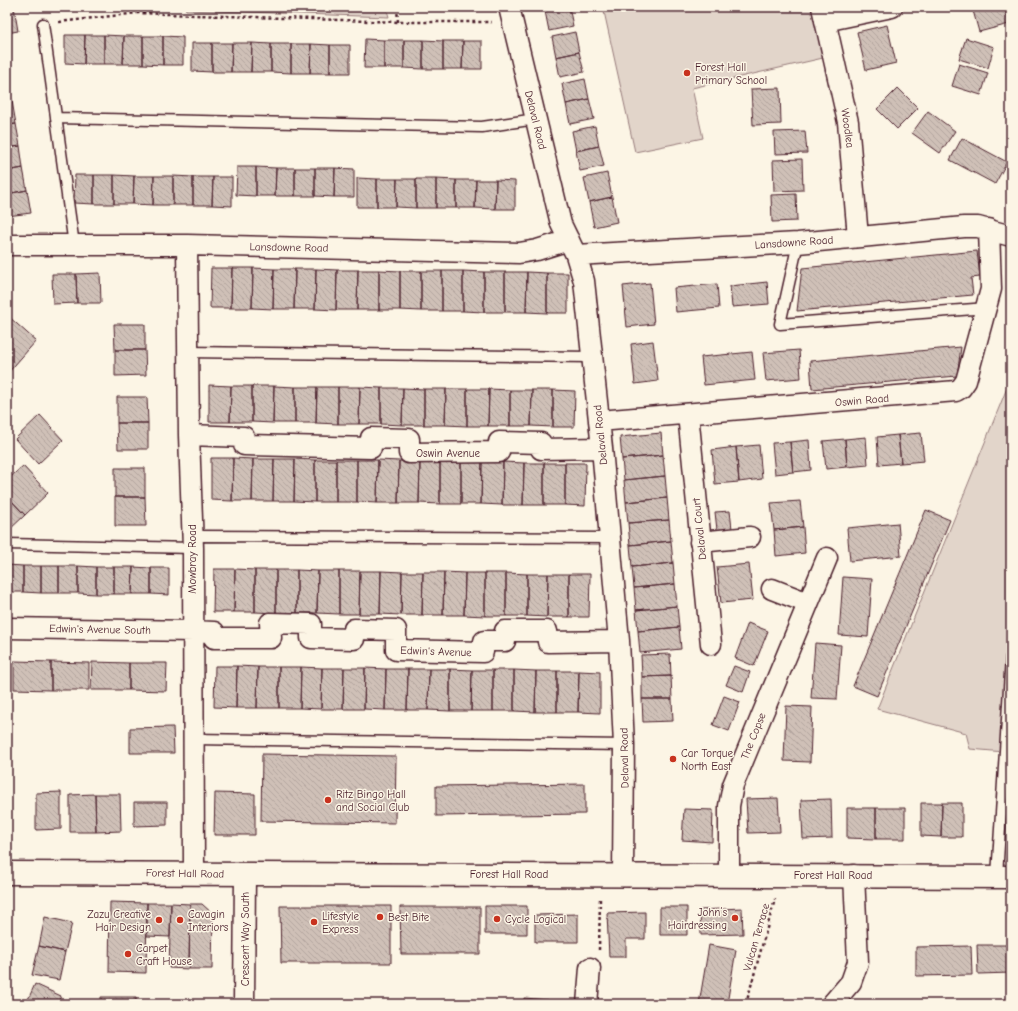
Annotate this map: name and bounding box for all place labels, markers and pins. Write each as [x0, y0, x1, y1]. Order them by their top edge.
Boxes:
place label: Forest Hall Primary School [695, 61, 767, 87]
marker: Forest Hall Primary School [682, 68, 692, 78]
place label: Car Torque North East [681, 747, 733, 773]
marker: Car Torque North East [668, 754, 678, 764]
place label: Ritz Bingo Hall and Social Club [336, 788, 409, 814]
marker: Ritz Bingo Hall and Social Club [323, 795, 333, 805]
place label: John’s Hairdressing [668, 906, 727, 932]
place label: Zazu Creative Hair Design [87, 908, 151, 934]
place label: Cavagin Interiors [188, 908, 229, 934]
place label: Lifestyle Express [322, 910, 359, 936]
place label: Best Bite [388, 911, 430, 924]
marker: Best Bite [375, 912, 385, 922]
place label: Cycle Logical [505, 913, 566, 926]
marker: John’s Hairdressing [730, 913, 740, 923]
marker: Cycle Logical [492, 914, 502, 924]
marker: Zazu Creative Hair Design [154, 915, 164, 925]
marker: Cavagin Interiors [175, 915, 185, 925]
marker: Lifestyle Express [309, 917, 319, 927]
place label: Carpet Craft House [136, 942, 192, 968]
marker: Carpet Craft House [123, 949, 133, 959]

